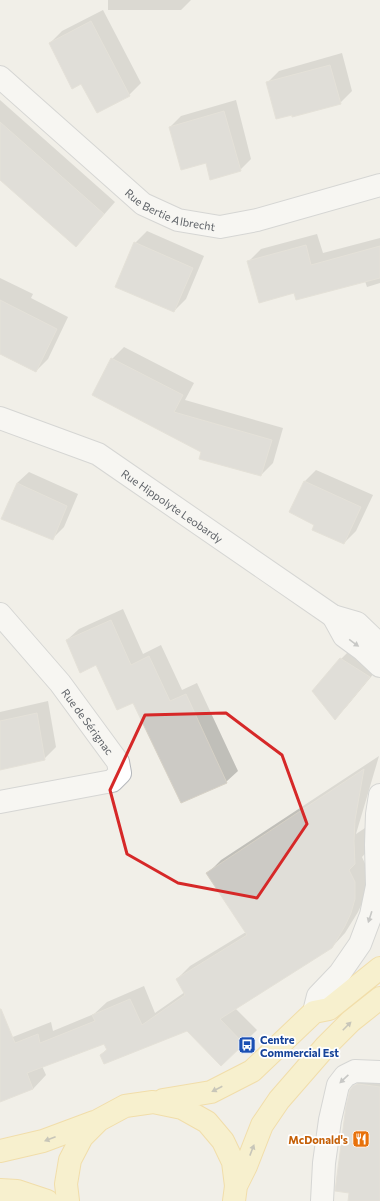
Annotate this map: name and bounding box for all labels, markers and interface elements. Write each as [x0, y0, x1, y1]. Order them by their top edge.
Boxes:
street label: Rue Bertie Albrecht [123, 185, 217, 233]
street label: Rue Hippolyte Leobardy [119, 466, 226, 545]
one-way arrow [348, 639, 359, 647]
street label: Rue de Sérignac [60, 686, 117, 757]
one-way arrow [367, 912, 373, 924]
one-way arrow [342, 1021, 352, 1031]
place label: Centre Commercial Est [260, 1033, 339, 1059]
bus stop icon: Centre Commercial Est [237, 1035, 257, 1055]
one-way arrow [339, 1074, 349, 1084]
one-way arrow [211, 1086, 223, 1092]
restaurant icon: McDonald's [351, 1129, 371, 1149]
place label: McDonald's [288, 1133, 348, 1146]
one-way arrow [43, 1136, 55, 1142]
one-way arrow [250, 1144, 256, 1156]

